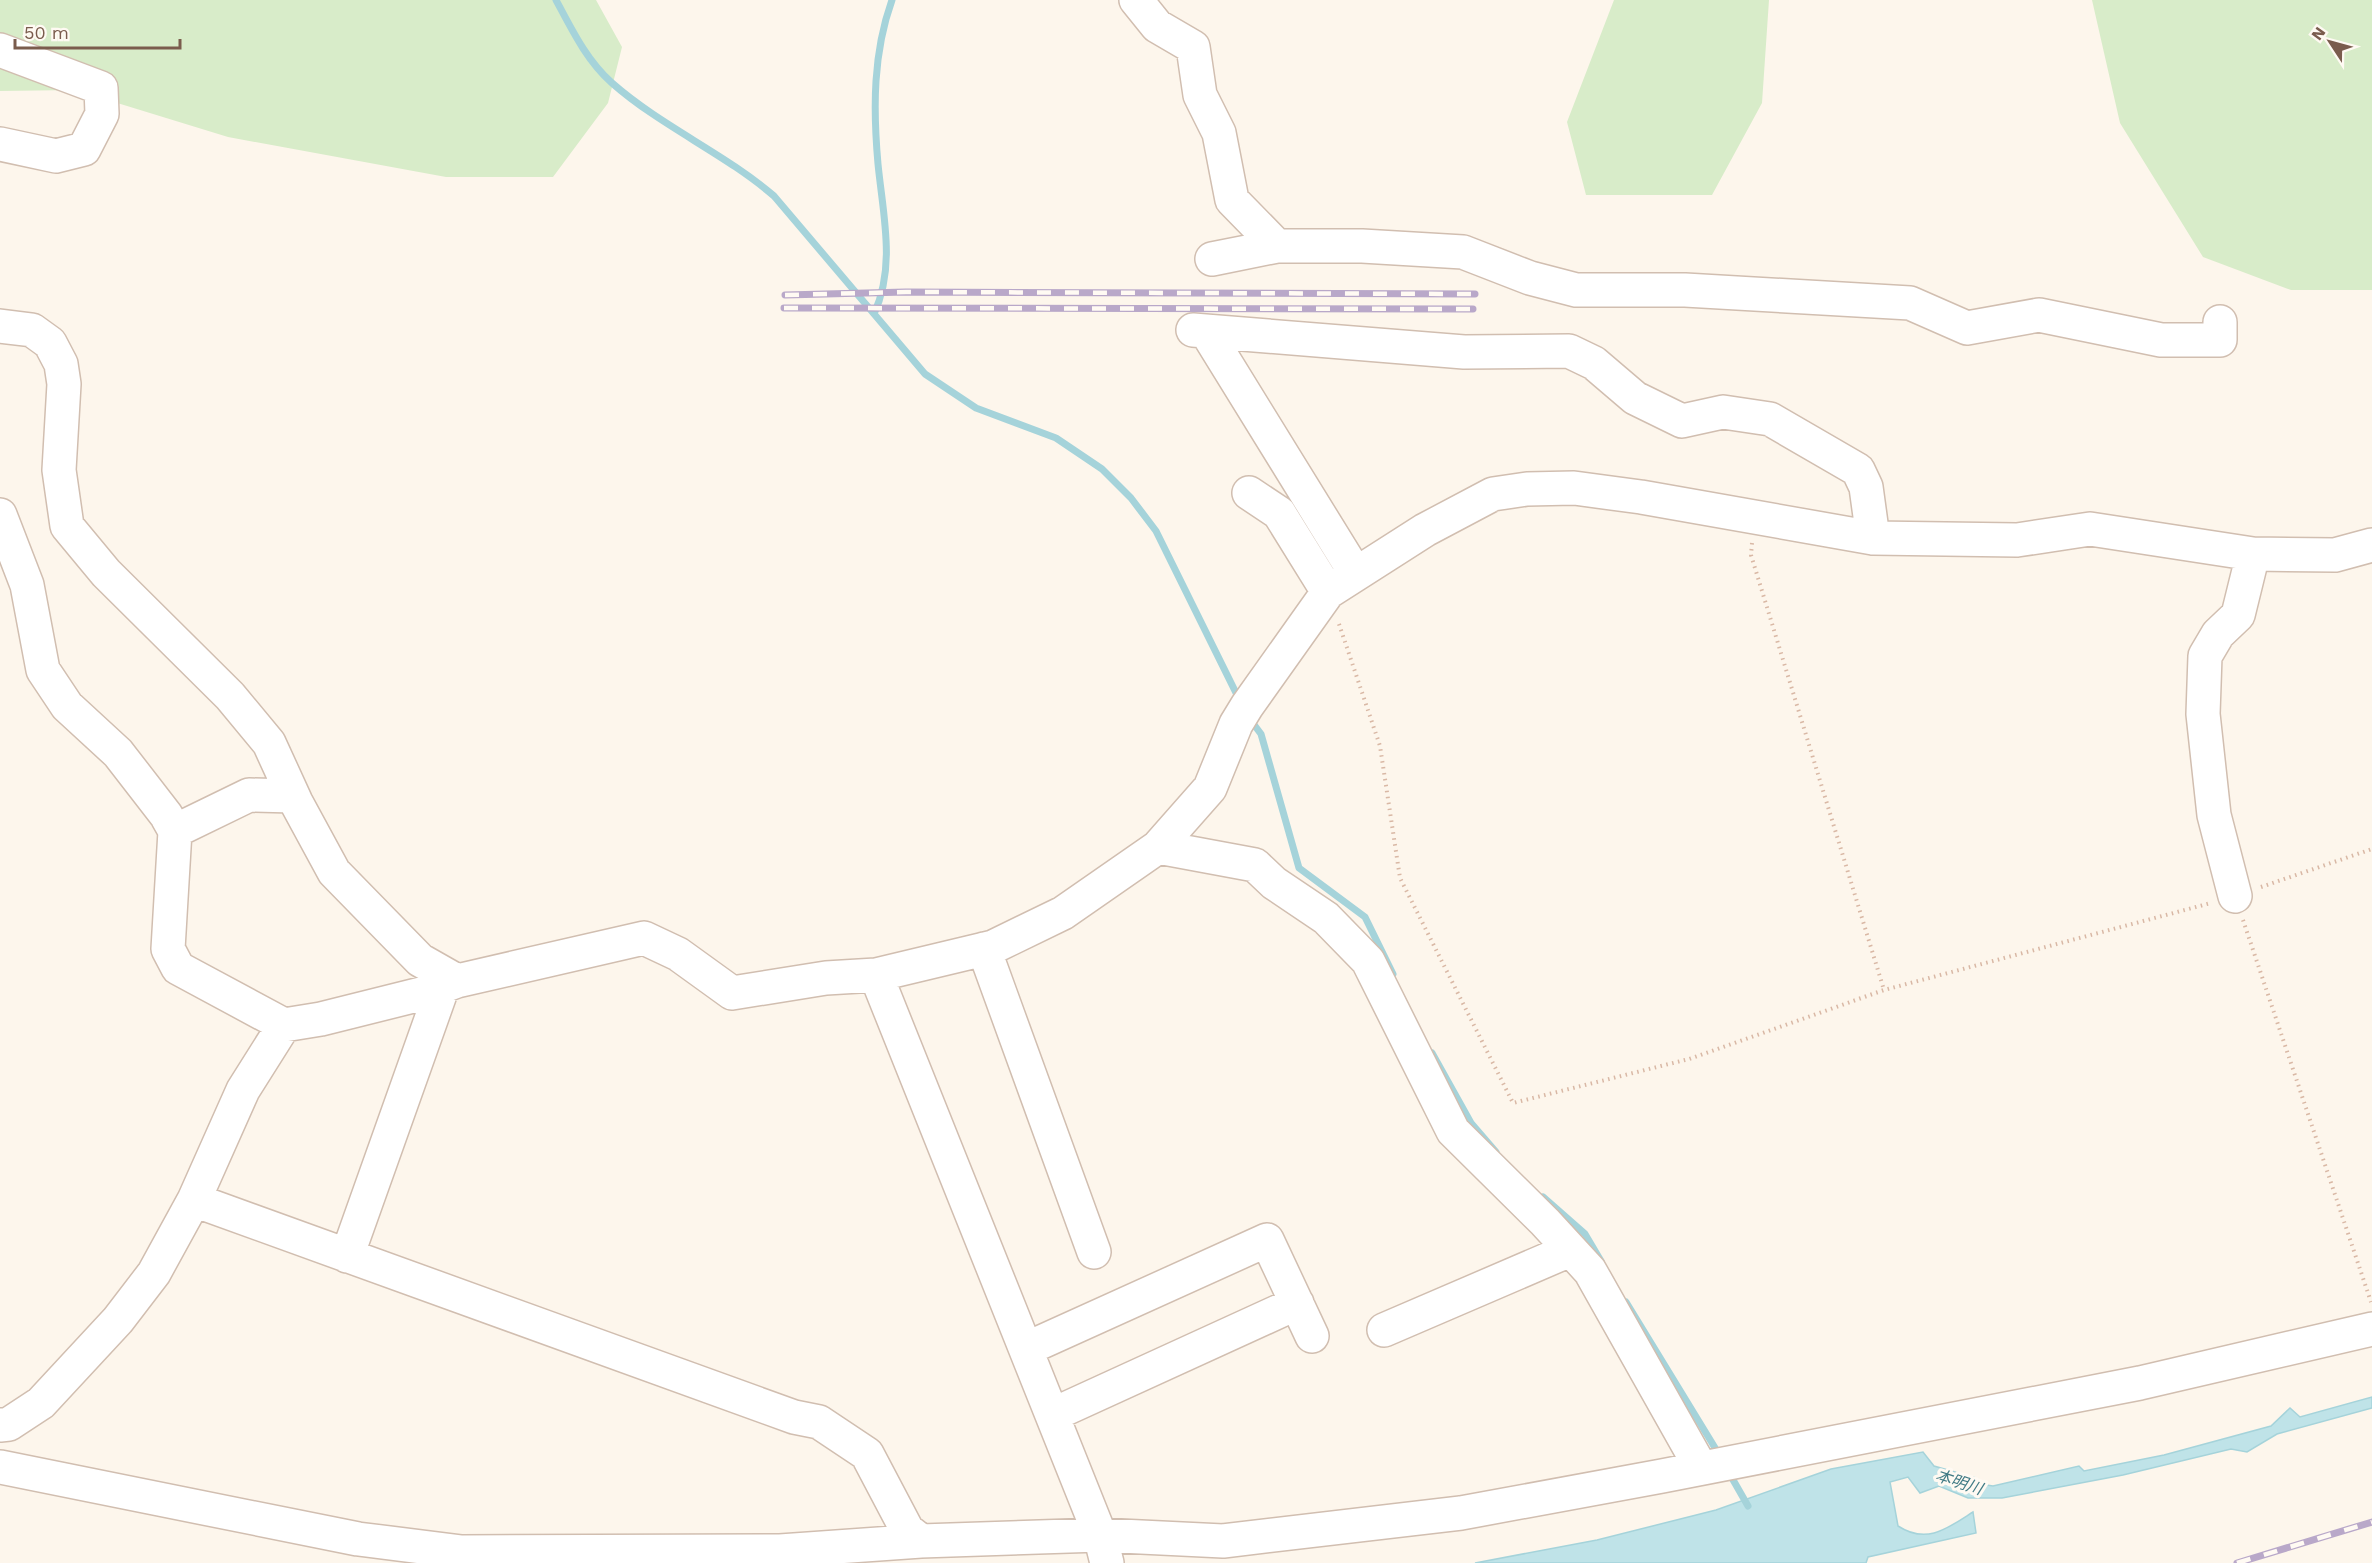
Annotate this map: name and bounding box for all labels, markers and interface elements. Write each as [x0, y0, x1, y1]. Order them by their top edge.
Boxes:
scale bar [15, 12, 180, 50]
north arrow [2300, 12, 2360, 72]
text: 50 m [24, 22, 69, 43]
text: N [2307, 23, 2329, 44]
water label: 本明川 [1933, 1466, 1987, 1499]

